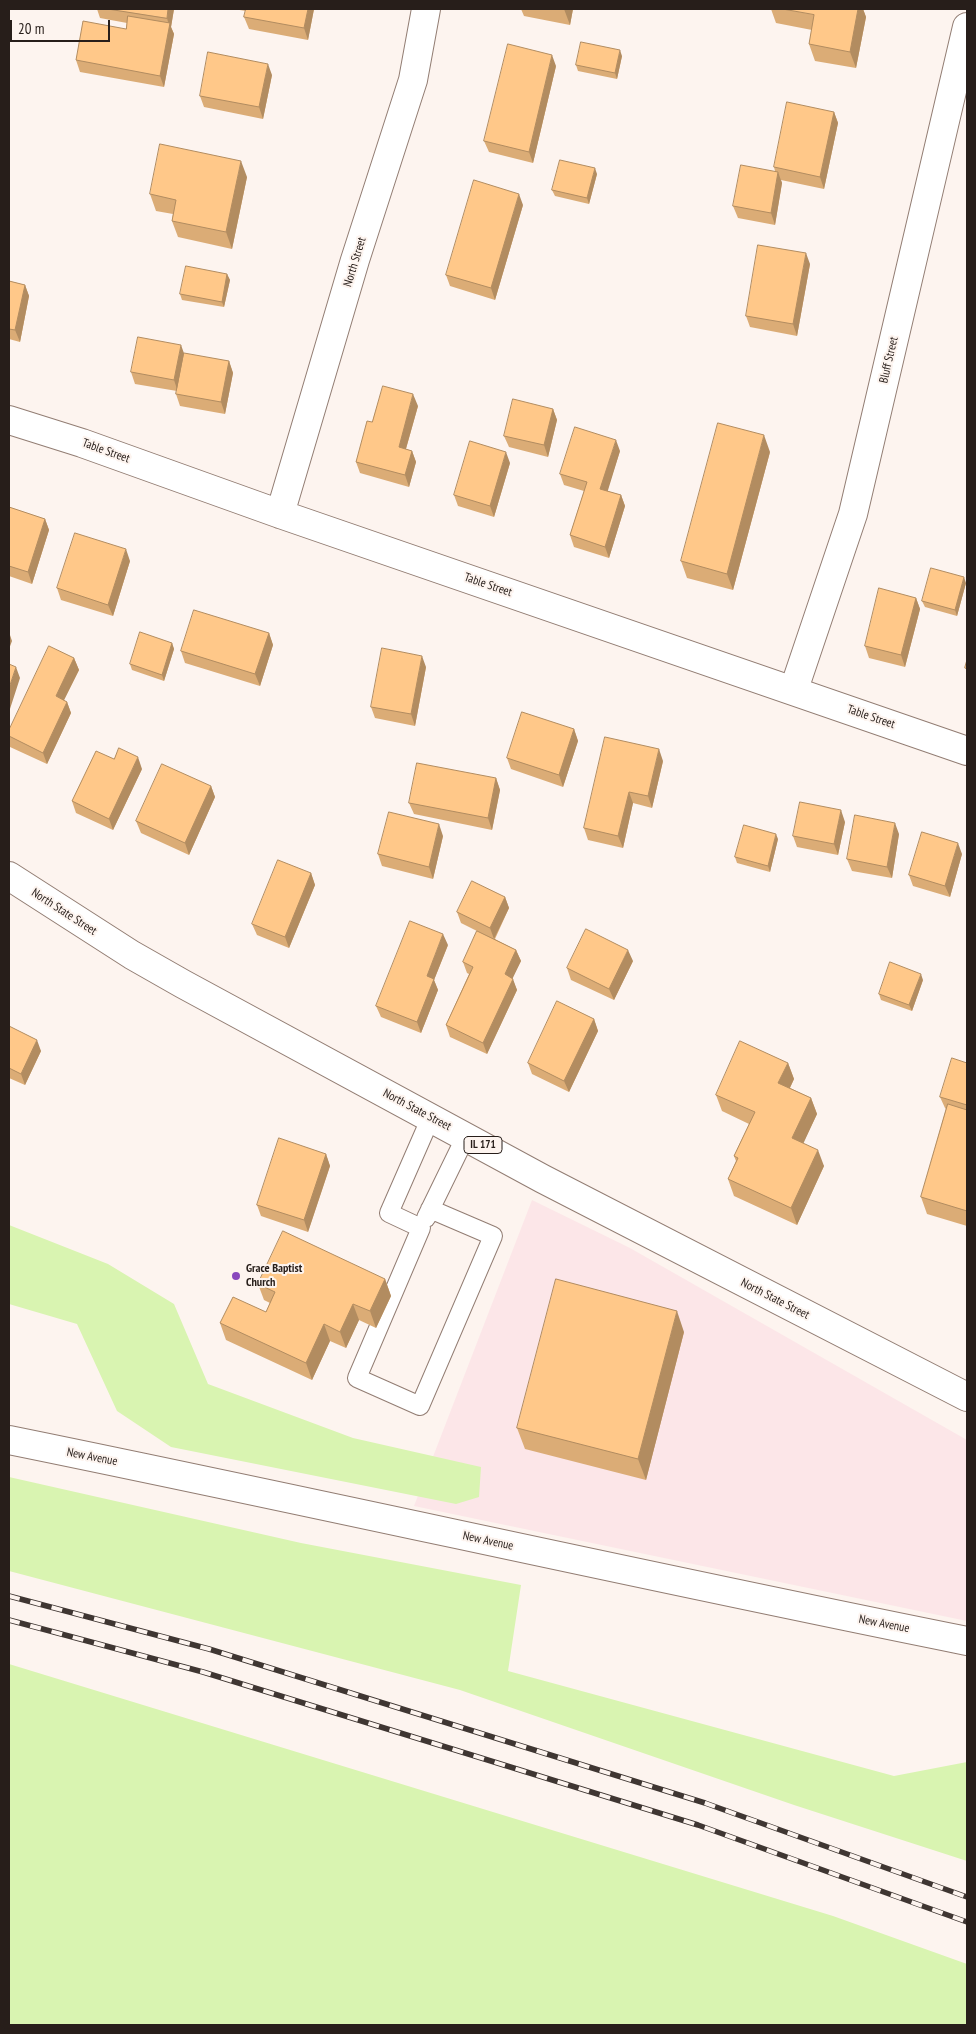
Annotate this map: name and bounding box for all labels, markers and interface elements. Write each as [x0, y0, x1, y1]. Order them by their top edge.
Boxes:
scale bar [12, 10, 112, 42]
text: 20 m [18, 19, 44, 38]
street label: North Street [341, 235, 369, 289]
street label: Bluff Street [877, 335, 901, 385]
street label: Table Street [80, 436, 132, 466]
street label: Table Street [462, 570, 514, 600]
street label: Table Street [845, 702, 897, 732]
street label: North State Street [29, 886, 99, 938]
street label: North State Street [380, 1086, 454, 1134]
road number: IL 171 [464, 1136, 502, 1154]
place label: Grace Baptist Church [246, 1262, 302, 1290]
marker: Grace Baptist Church [230, 1270, 242, 1282]
street label: North State Street [738, 1276, 812, 1322]
street label: New Avenue [65, 1445, 119, 1469]
street label: New Avenue [461, 1529, 515, 1553]
street label: New Avenue [857, 1612, 911, 1636]

